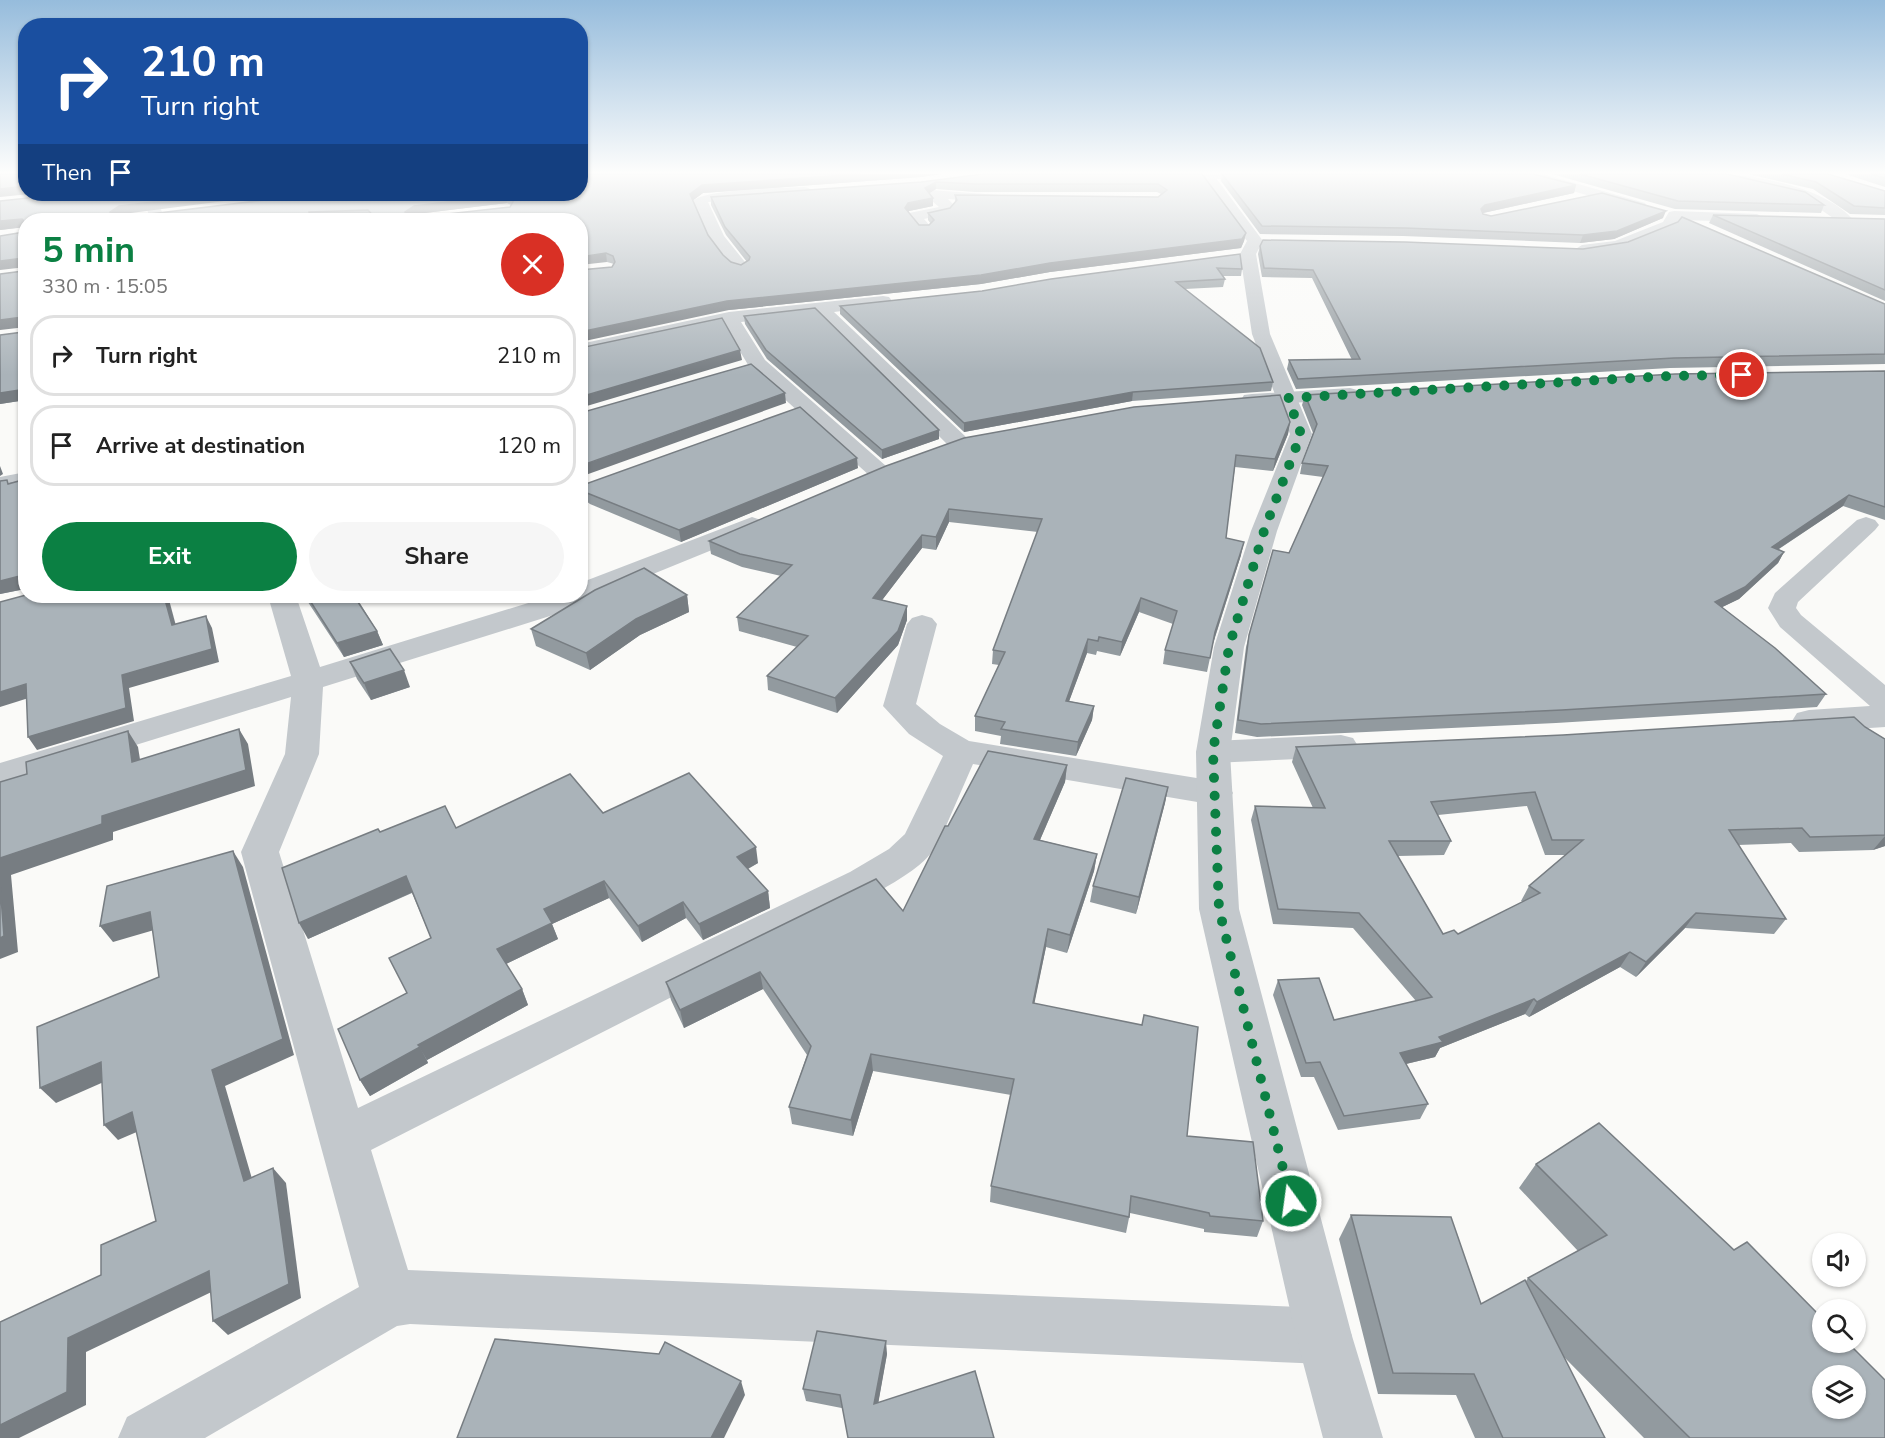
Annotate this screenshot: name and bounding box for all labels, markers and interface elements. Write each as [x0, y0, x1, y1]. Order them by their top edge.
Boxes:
text: 210 m [141, 34, 265, 91]
icon: right [42, 42, 120, 120]
text: Turn right [141, 88, 259, 125]
icon: arrive [104, 156, 137, 189]
text: Then [42, 158, 92, 188]
text: 5 min [42, 226, 135, 275]
button: close [501, 233, 564, 296]
text: 330 m · 15:05 [42, 273, 168, 300]
icon: right [45, 339, 78, 372]
text: Turn right [96, 341, 197, 371]
text: 210 m [497, 341, 561, 371]
pin [1716, 349, 1767, 400]
icon: arrive [1725, 358, 1758, 391]
icon: arrive [45, 429, 78, 462]
text: Arrive at destination [96, 431, 305, 461]
text: 120 m [497, 431, 561, 461]
button: Exit [42, 522, 297, 591]
button: Share [309, 522, 564, 591]
position arrow [1259, 1169, 1323, 1233]
map controls [1812, 1233, 1866, 1419]
button: sound [1812, 1233, 1866, 1287]
button: search [1812, 1299, 1866, 1353]
button: layers [1812, 1365, 1866, 1419]

